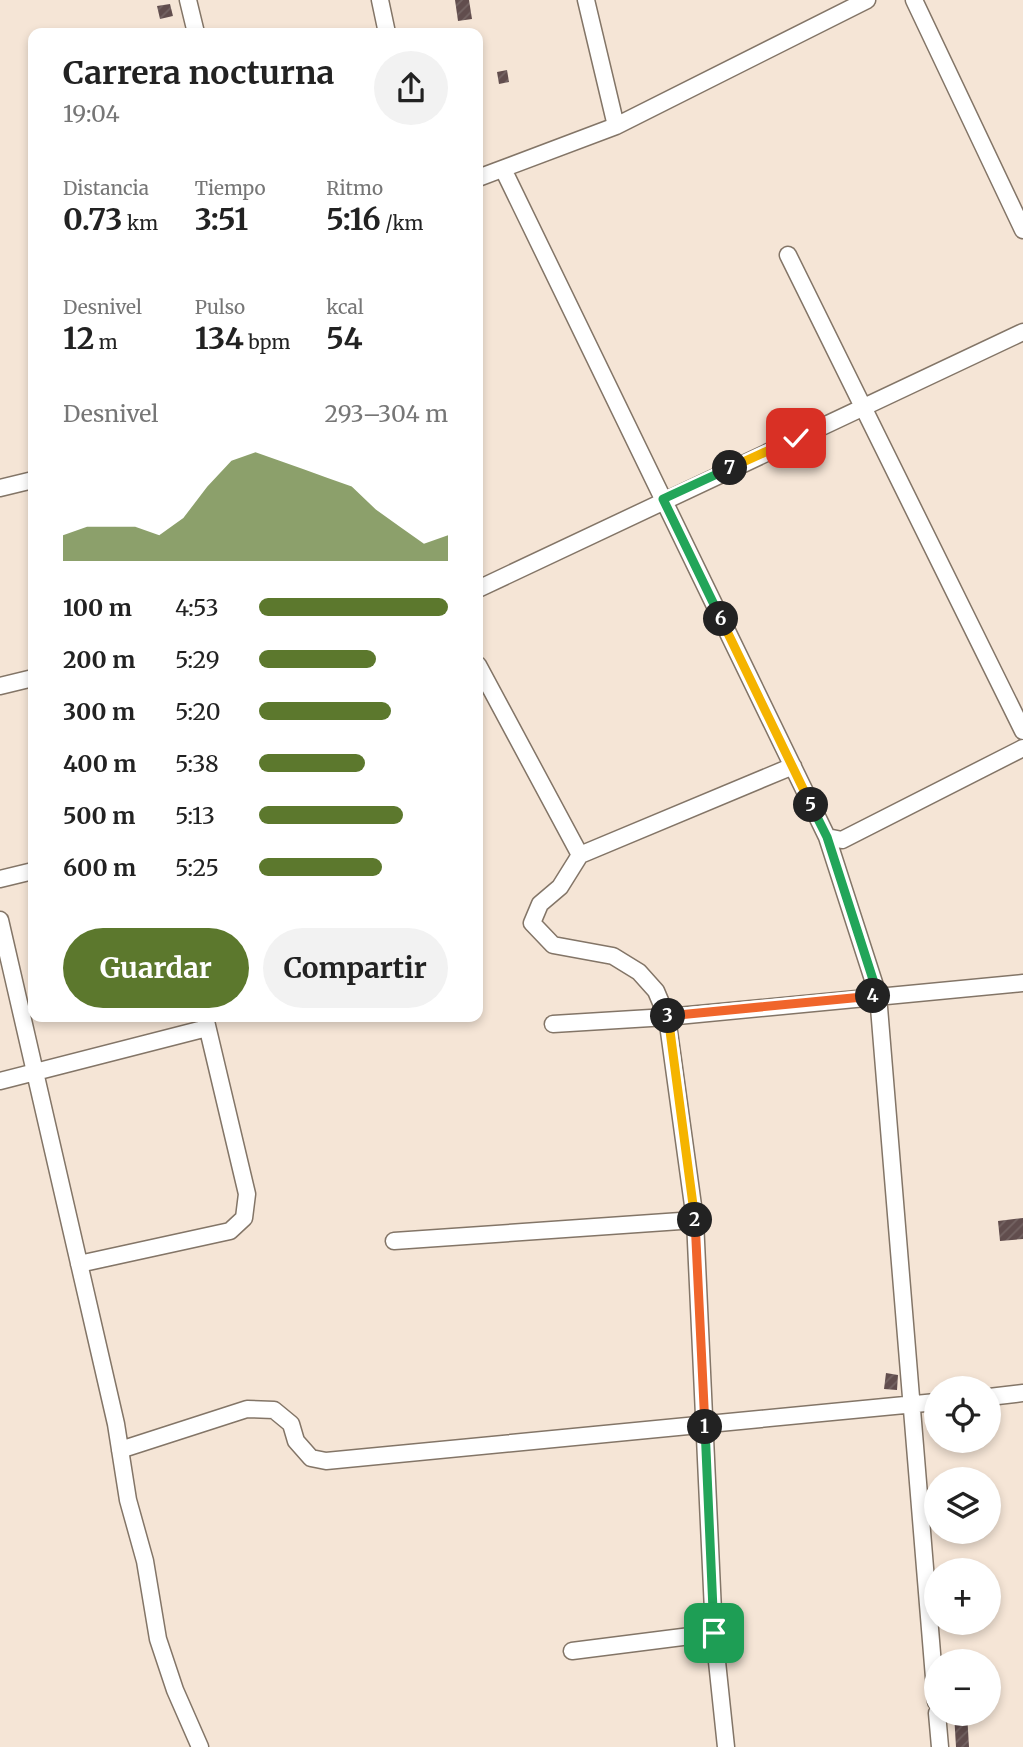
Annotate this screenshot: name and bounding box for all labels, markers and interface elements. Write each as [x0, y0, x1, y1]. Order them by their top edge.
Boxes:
button: share [374, 51, 448, 125]
text: Carrera nocturna [63, 53, 334, 93]
text: 19:04 [63, 99, 120, 128]
text: Distancia [63, 176, 149, 200]
text: Tiempo [195, 176, 266, 200]
text: Ritmo [326, 176, 383, 200]
text: 0.73 [63, 200, 123, 238]
text: 3:51 [195, 200, 248, 238]
text: 5:16 [326, 200, 381, 238]
text: km [123, 211, 158, 235]
text: /km [381, 211, 423, 235]
text: Desnivel [63, 295, 142, 319]
text: Pulso [195, 295, 245, 319]
text: kcal [326, 295, 364, 319]
text: 12 [63, 319, 94, 357]
text: 134 [195, 319, 244, 357]
text: 54 [326, 319, 362, 357]
text: m [94, 330, 118, 354]
text: bpm [244, 330, 290, 354]
text: Desnivel [63, 399, 158, 428]
text: 293–304 m [325, 399, 448, 428]
pin [766, 408, 826, 468]
icon: check [777, 419, 815, 457]
pin: 7 [712, 450, 748, 486]
text: 7 [724, 455, 735, 479]
text: 100 m [63, 593, 132, 622]
text: 4:53 [175, 593, 219, 622]
pin: 6 [704, 602, 738, 636]
text: 6 [715, 606, 726, 630]
text: 200 m [63, 645, 135, 674]
text: 5:29 [175, 645, 220, 674]
text: 300 m [63, 697, 135, 726]
text: 5:20 [175, 697, 221, 726]
text: 400 m [63, 749, 137, 778]
text: 5:38 [175, 749, 219, 778]
pin: 5 [794, 788, 828, 822]
text: 5 [805, 792, 816, 816]
text: 500 m [63, 801, 135, 830]
text: 5:13 [175, 801, 215, 830]
text: 600 m [63, 853, 136, 882]
text: 5:25 [175, 853, 219, 882]
button: Guardar [63, 928, 249, 1008]
button: Compartir [263, 928, 448, 1008]
pin: 4 [856, 978, 890, 1014]
text: 4 [866, 983, 879, 1007]
pin: 3 [650, 998, 686, 1034]
text: 3 [662, 1003, 673, 1027]
pin: 2 [678, 1202, 712, 1238]
text: 2 [689, 1207, 700, 1231]
map controls [924, 1376, 1001, 1726]
button: locate [924, 1376, 1001, 1453]
pin: 1 [688, 1410, 722, 1444]
text: 1 [700, 1414, 709, 1438]
button: layers [924, 1467, 1001, 1544]
button: + [924, 1558, 1001, 1635]
pin [684, 1603, 744, 1663]
icon: arrive [695, 1614, 733, 1652]
button: − [924, 1649, 1001, 1726]

